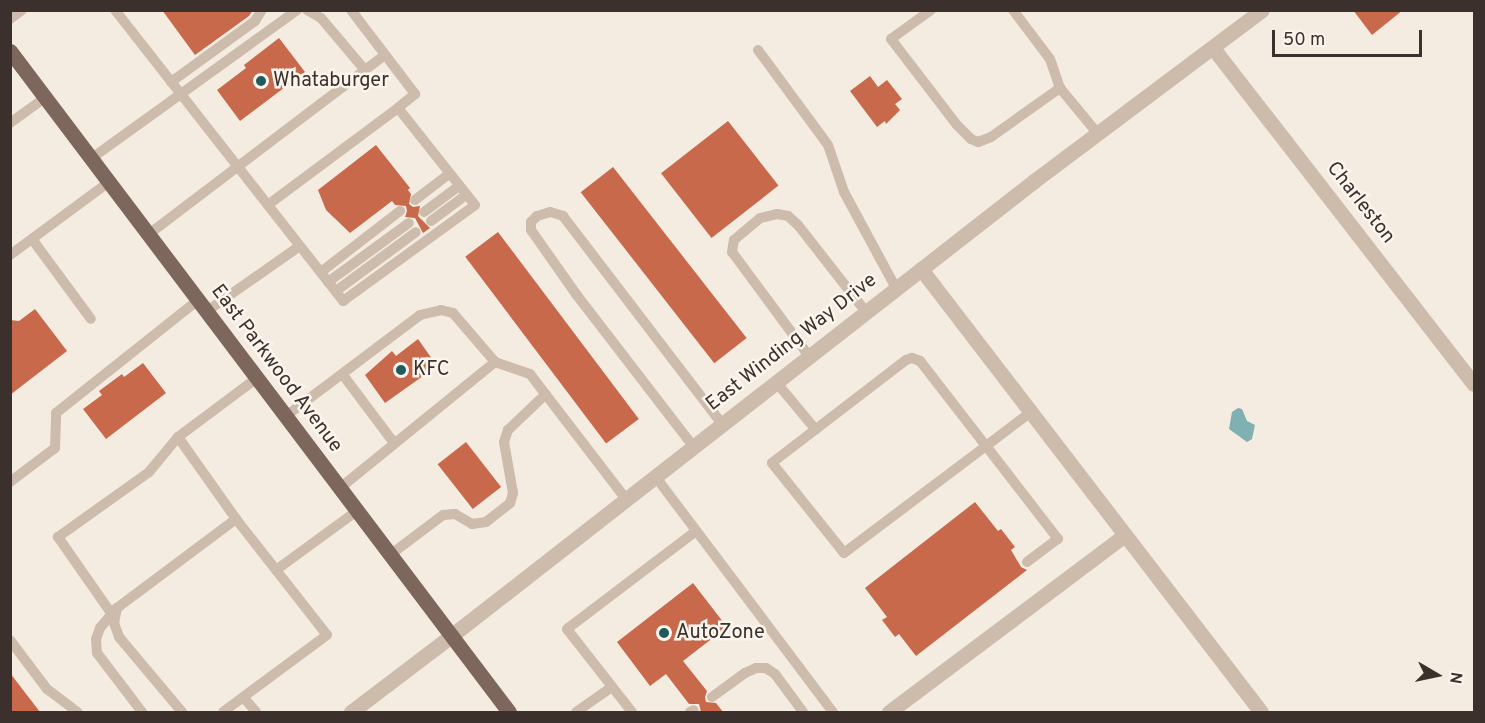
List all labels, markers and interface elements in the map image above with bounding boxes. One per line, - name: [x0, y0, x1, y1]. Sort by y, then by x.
- scale bar: [1275, 18, 1425, 56]
- text: 50 m: [1283, 29, 1325, 52]
- place label: Whataburger: [273, 69, 389, 93]
- marker: Whataburger: [254, 74, 268, 88]
- street label: Charleston: [1321, 157, 1399, 249]
- street label: East Winding Way Drive: [702, 269, 882, 417]
- street label: East Parkwood Avenue: [205, 280, 347, 458]
- place label: KFC: [413, 358, 450, 382]
- marker: KFC: [394, 363, 408, 377]
- place label: AutoZone: [676, 621, 765, 645]
- marker: AutoZone: [657, 626, 671, 640]
- north arrow: [1407, 645, 1467, 705]
- text: N: [1444, 671, 1466, 685]

